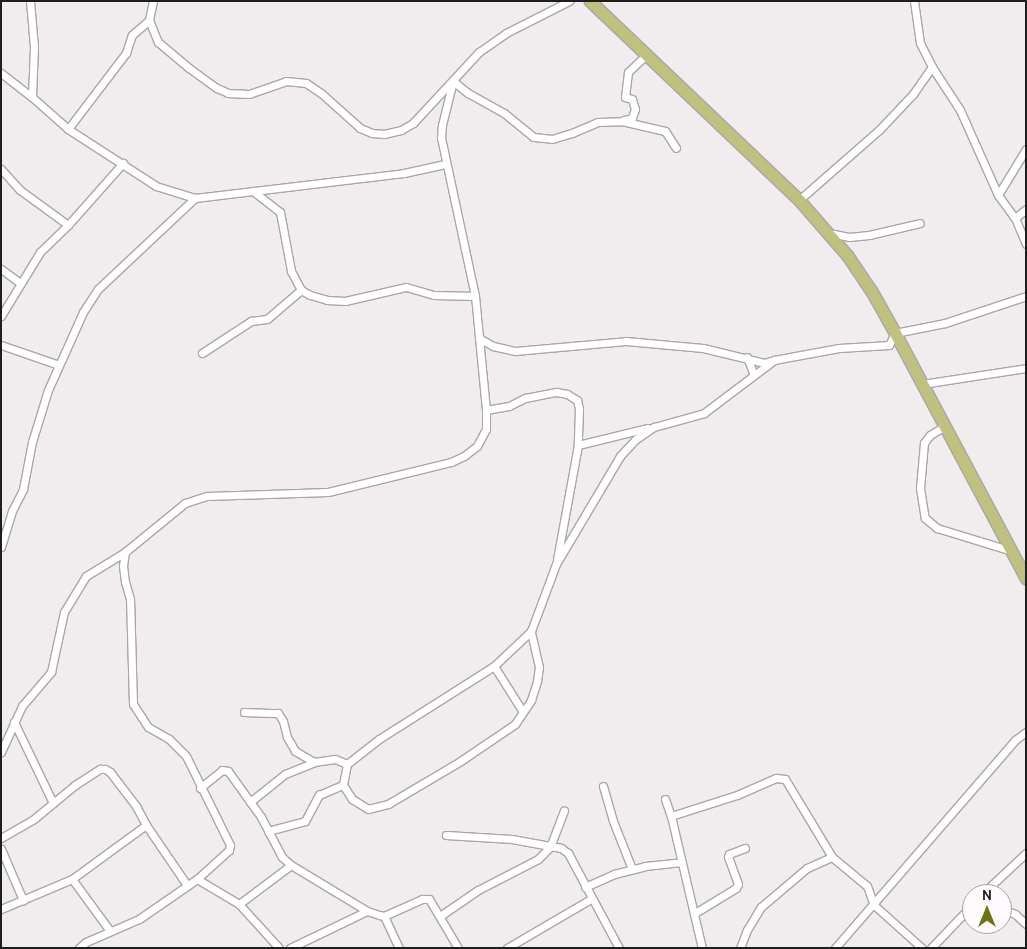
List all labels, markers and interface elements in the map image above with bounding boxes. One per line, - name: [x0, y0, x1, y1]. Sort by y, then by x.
- north arrow: [962, 884, 1012, 934]
- text: N: [982, 886, 992, 904]

